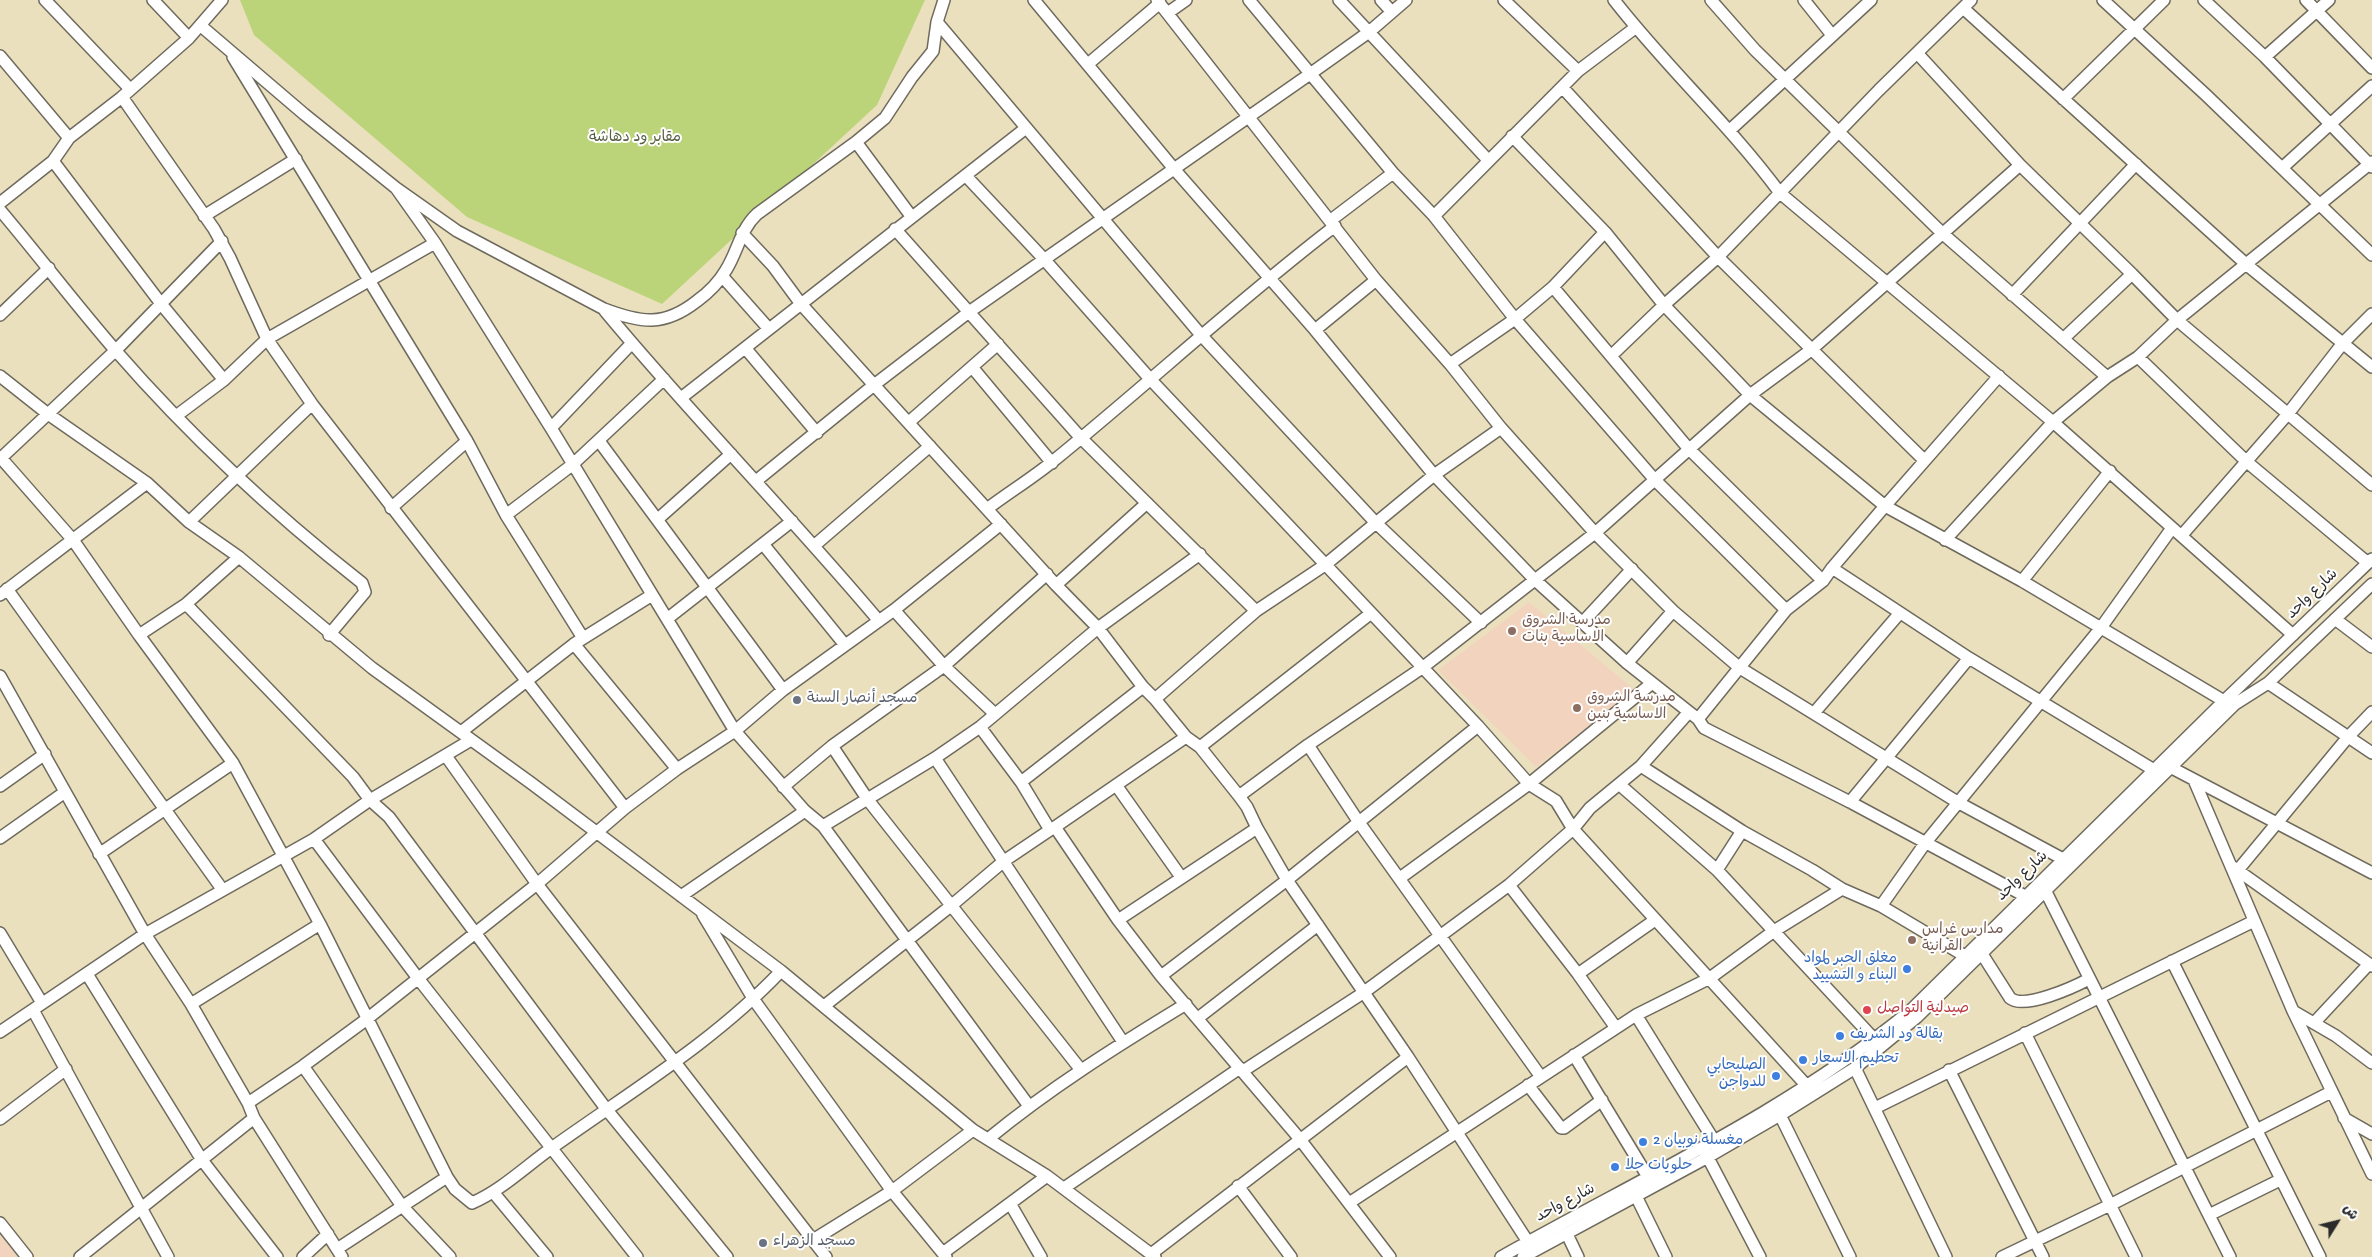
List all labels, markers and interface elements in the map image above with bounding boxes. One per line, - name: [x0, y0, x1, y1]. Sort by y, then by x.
- park label: مقابر ود دهاشة: [589, 130, 681, 148]
- street label: شارع واحد: [2284, 566, 2342, 624]
- place label: مدرسة الشروق الاساسية بنات: [1522, 613, 1611, 648]
- marker: مدرسة الشروق الاساسية بنات: [1506, 625, 1518, 637]
- place label: مدرسة الشروق الاساسية بنين: [1587, 690, 1676, 725]
- place label: مسجد أنصار السنة: [807, 691, 917, 709]
- marker: مسجد أنصار السنة: [791, 694, 803, 706]
- marker: مدرسة الشروق الاساسية بنين: [1571, 702, 1583, 714]
- street label: شارع واحد: [1994, 848, 2052, 906]
- place label: مدارس غراس القرانية: [1922, 922, 2003, 957]
- marker: مدارس غراس القرانية: [1906, 934, 1918, 946]
- place label: مغلق الحبر لمواد البناء و التشييد: [1804, 951, 1897, 986]
- marker: مغلق الحبر لمواد البناء و التشييد: [1901, 963, 1913, 975]
- place label: صيدلية التواصل: [1877, 1001, 1969, 1019]
- marker: صيدلية التواصل: [1861, 1004, 1873, 1016]
- place label: بقالة ود الشريف: [1850, 1027, 1943, 1045]
- marker: بقالة ود الشريف: [1834, 1030, 1846, 1042]
- place label: تحطيم الاسعار: [1813, 1051, 1899, 1069]
- marker: تحطيم الاسعار: [1797, 1054, 1809, 1066]
- place label: الصليحابي للدواجن: [1707, 1058, 1766, 1093]
- marker: الصليحابي للدواجن: [1770, 1070, 1782, 1082]
- place label: مغسلة نوبيان 2: [1653, 1133, 1743, 1151]
- marker: مغسلة نوبيان 2: [1637, 1136, 1649, 1148]
- place label: حلويات حلا: [1625, 1158, 1692, 1176]
- marker: حلويات حلا: [1609, 1161, 1621, 1173]
- street label: شارع واحد: [1533, 1181, 1599, 1227]
- north arrow: [2312, 1197, 2362, 1247]
- text: ش: [2338, 1202, 2361, 1224]
- place label: مسجد الزهراء: [773, 1234, 856, 1252]
- marker: مسجد الزهراء: [757, 1237, 769, 1249]

